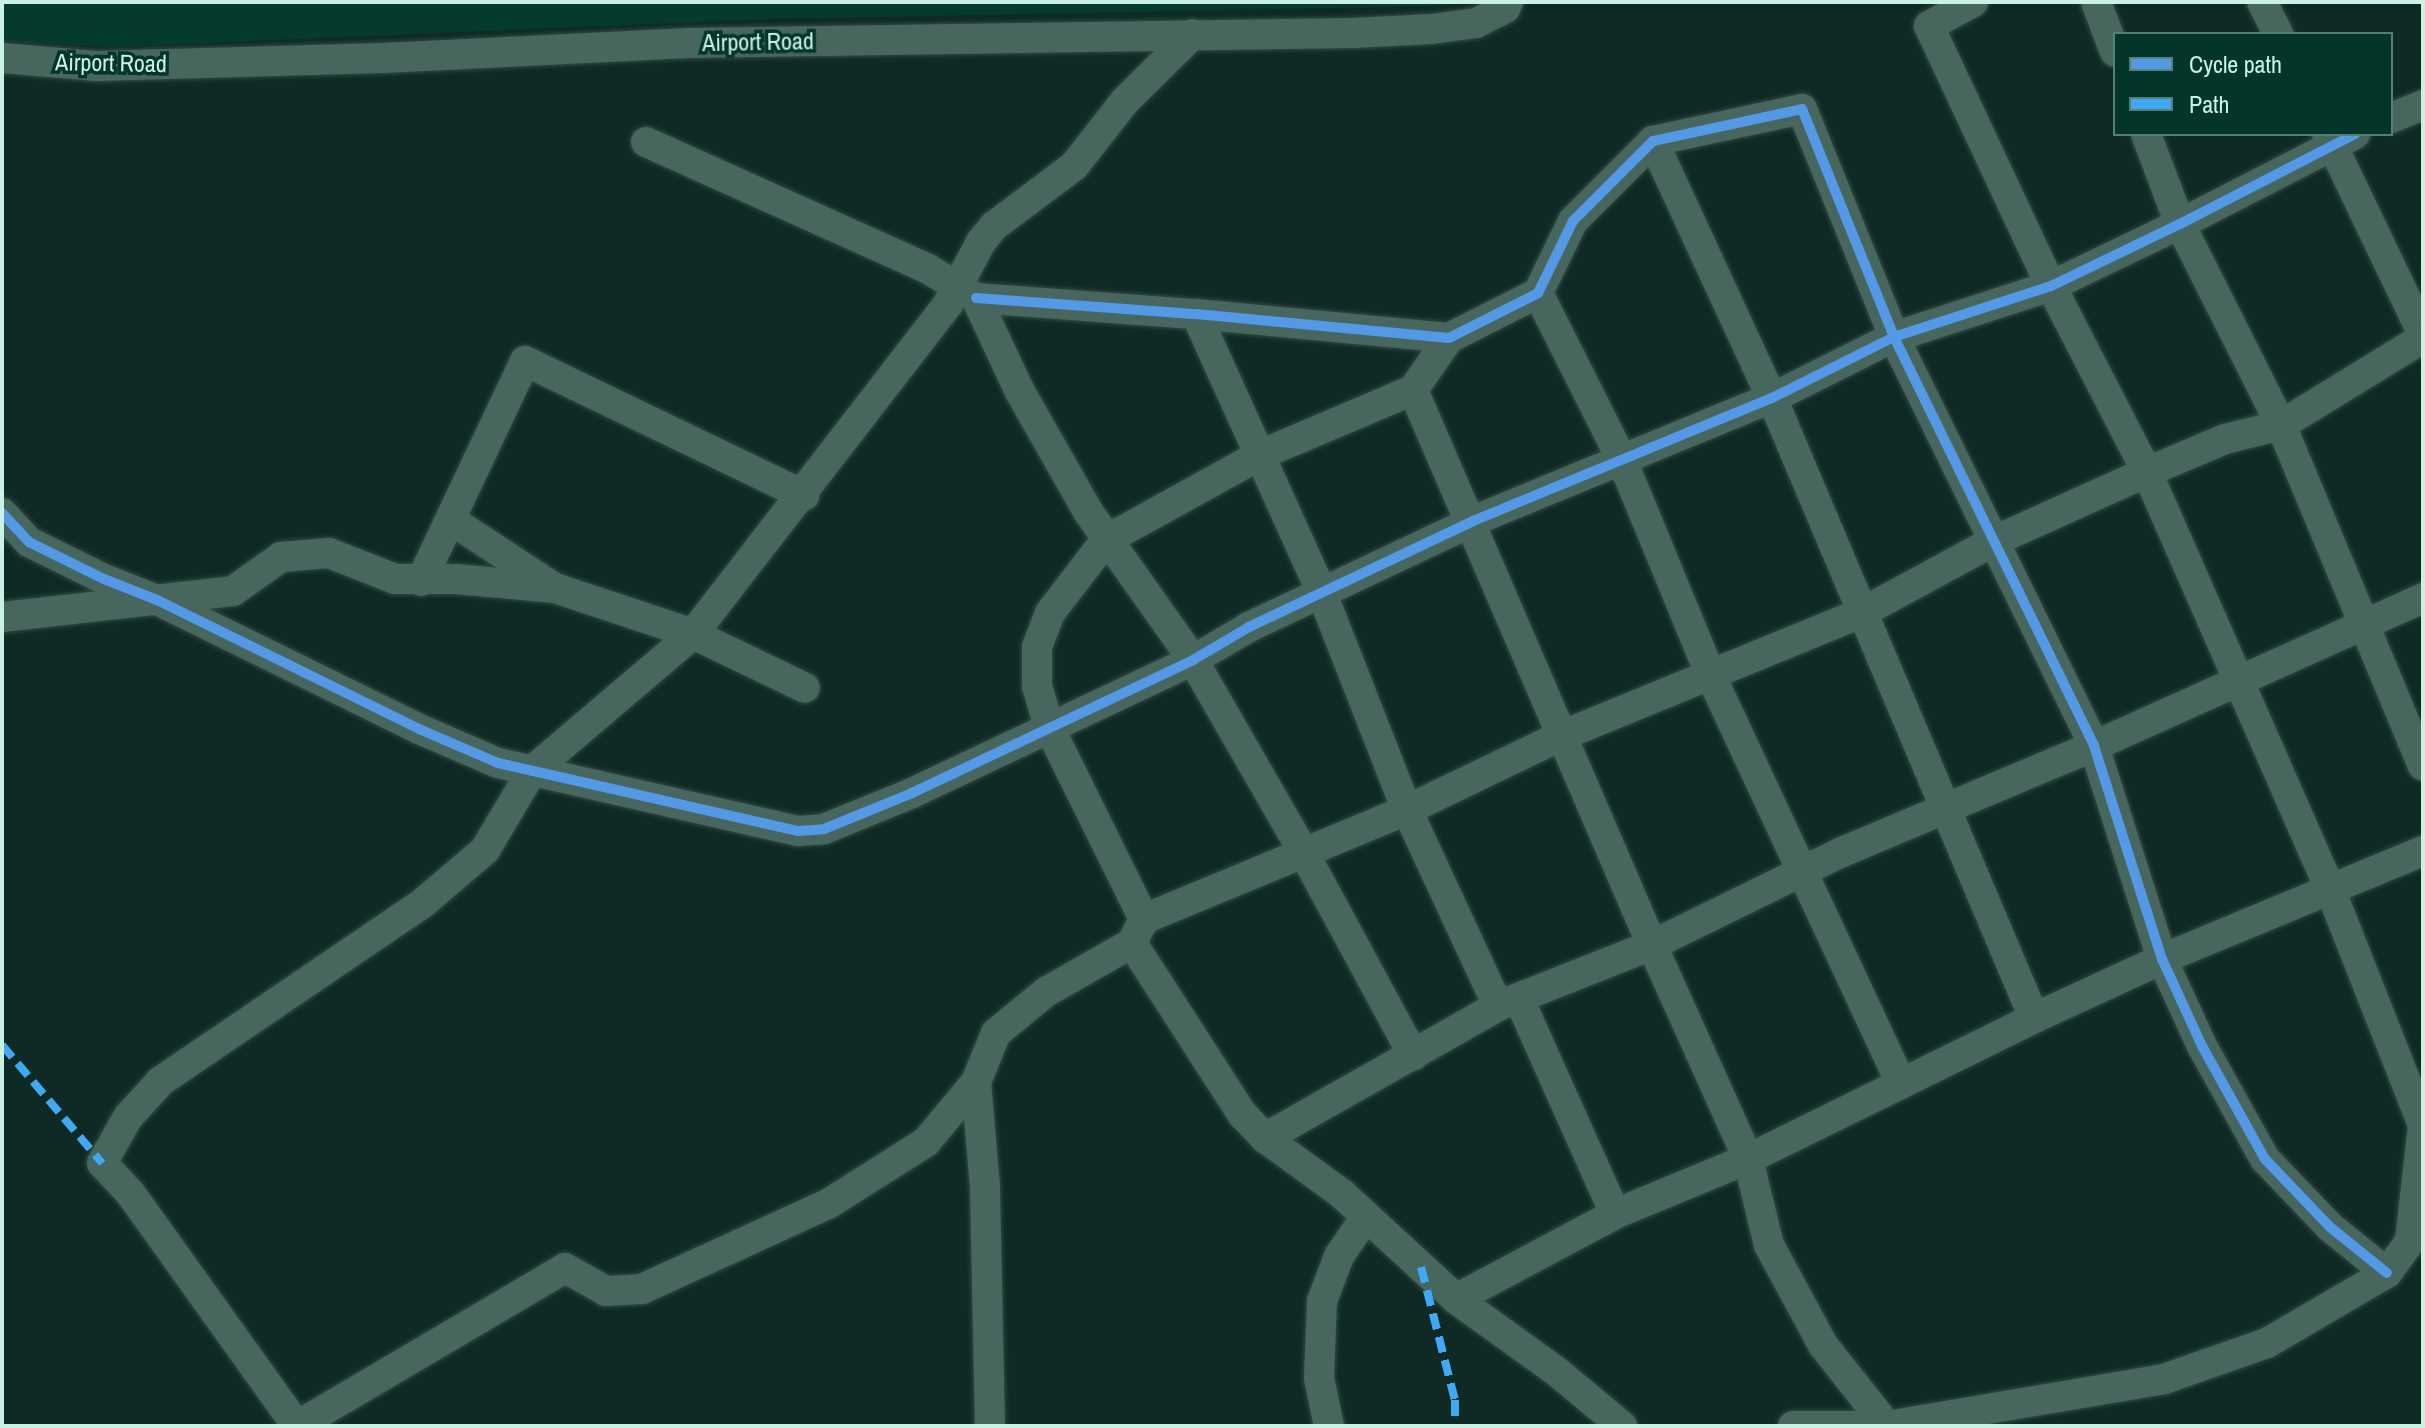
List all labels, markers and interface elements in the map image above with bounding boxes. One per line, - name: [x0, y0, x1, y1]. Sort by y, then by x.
- street label: Airport Road: [702, 27, 814, 57]
- legend: [2113, 32, 2393, 136]
- street label: Airport Road: [55, 48, 167, 78]
- text: Cycle path: [2189, 48, 2282, 80]
- text: Path: [2189, 88, 2230, 120]

